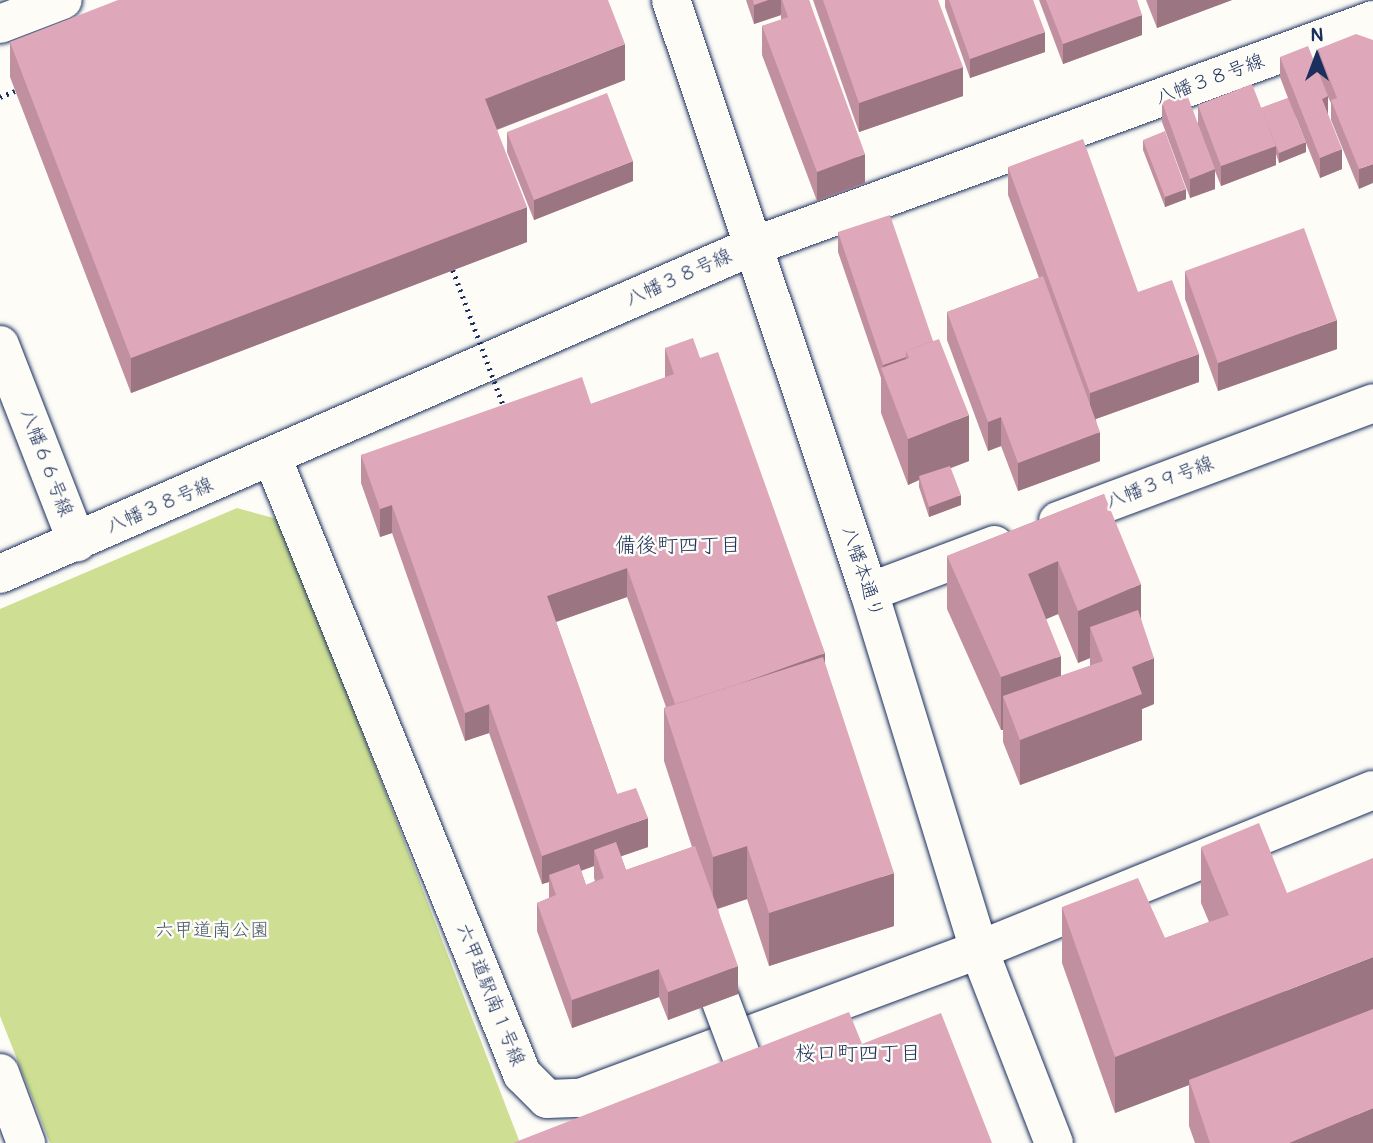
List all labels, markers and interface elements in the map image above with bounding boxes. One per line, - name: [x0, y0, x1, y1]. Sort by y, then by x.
- north arrow: [1282, 21, 1352, 91]
- text: N: [1311, 23, 1323, 47]
- street label: 八幡３８号線: [1153, 50, 1267, 110]
- street label: 八幡３８号線: [622, 244, 736, 312]
- street label: 八幡６６号線: [15, 406, 77, 520]
- street label: 八幡３９号線: [1103, 452, 1217, 514]
- street label: 八幡３８号線: [103, 473, 217, 539]
- street label: 八幡本通り: [836, 523, 888, 621]
- district label: 備後町四丁目: [615, 533, 741, 559]
- park label: 六甲道南公園: [155, 920, 269, 942]
- street label: 六甲道駅南１号線: [451, 920, 529, 1070]
- district label: 桜口町四丁目: [795, 1041, 921, 1067]

